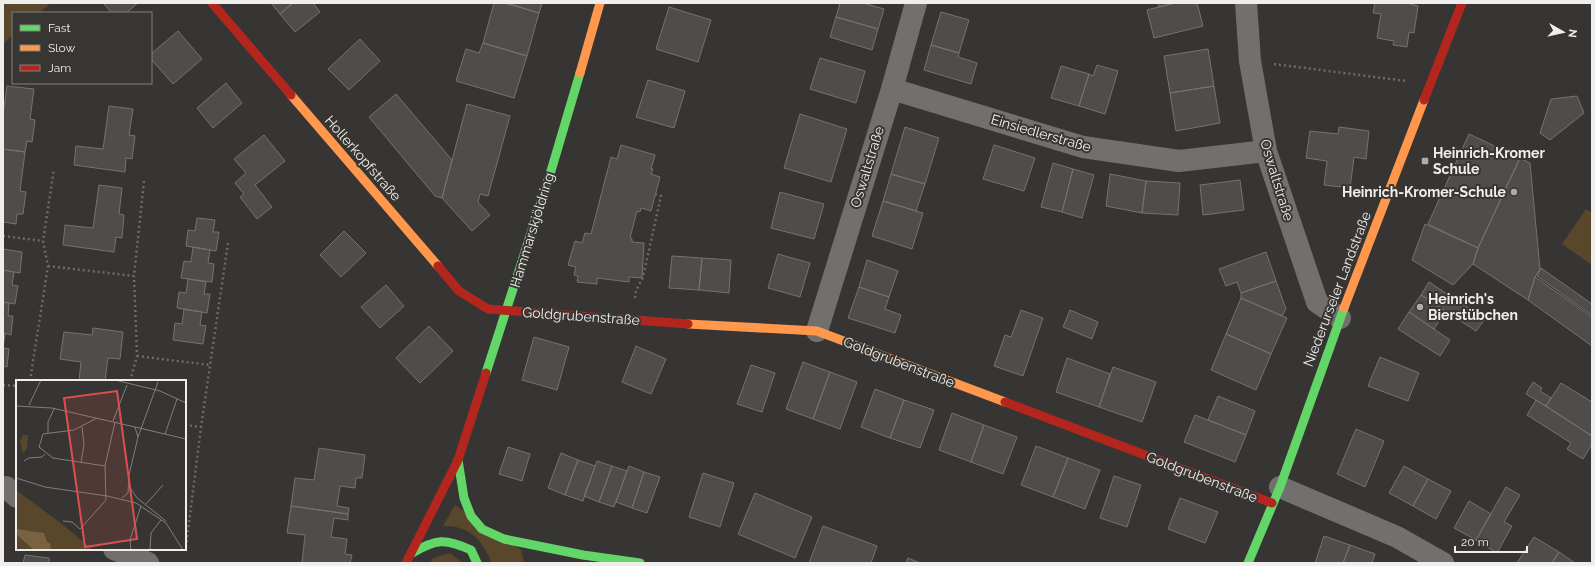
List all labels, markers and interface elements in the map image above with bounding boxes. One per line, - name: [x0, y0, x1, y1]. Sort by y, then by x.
- legend: [12, 12, 152, 84]
- north arrow: [1543, 12, 1583, 52]
- text: Fast: [48, 21, 71, 35]
- text: N: [1565, 28, 1579, 38]
- text: Slow: [48, 41, 75, 55]
- text: Jam: [48, 61, 71, 75]
- street label: Einsiedlerstraße: [989, 111, 1093, 155]
- street label: Hollerkopfstraße: [322, 112, 404, 204]
- street label: Oswaltstraße: [847, 124, 887, 210]
- street label: Oswaltstraße: [1257, 137, 1297, 223]
- place label: Heinrich-Kromer Schule: [1433, 145, 1546, 177]
- marker: Heinrich-Kromer Schule: [1420, 156, 1430, 166]
- street label: Hammarskjöldring: [507, 171, 557, 289]
- place label: Heinrich-Kromer-Schule: [1342, 184, 1507, 200]
- marker: Heinrich-Kromer-Schule: [1509, 187, 1519, 197]
- street label: Niederurseler Landstraße: [1300, 209, 1374, 369]
- place label: Heinrich's Bierstübchen: [1428, 291, 1518, 323]
- marker: Heinrich's Bierstübchen: [1415, 302, 1425, 312]
- street label: Goldgrubenstraße: [522, 304, 640, 328]
- street label: Goldgrubenstraße: [841, 333, 957, 391]
- inset map: [16, 380, 186, 550]
- street label: Goldgrubenstraße: [1144, 448, 1260, 506]
- scale bar: [1455, 528, 1527, 554]
- text: 20 m: [1461, 535, 1489, 549]

